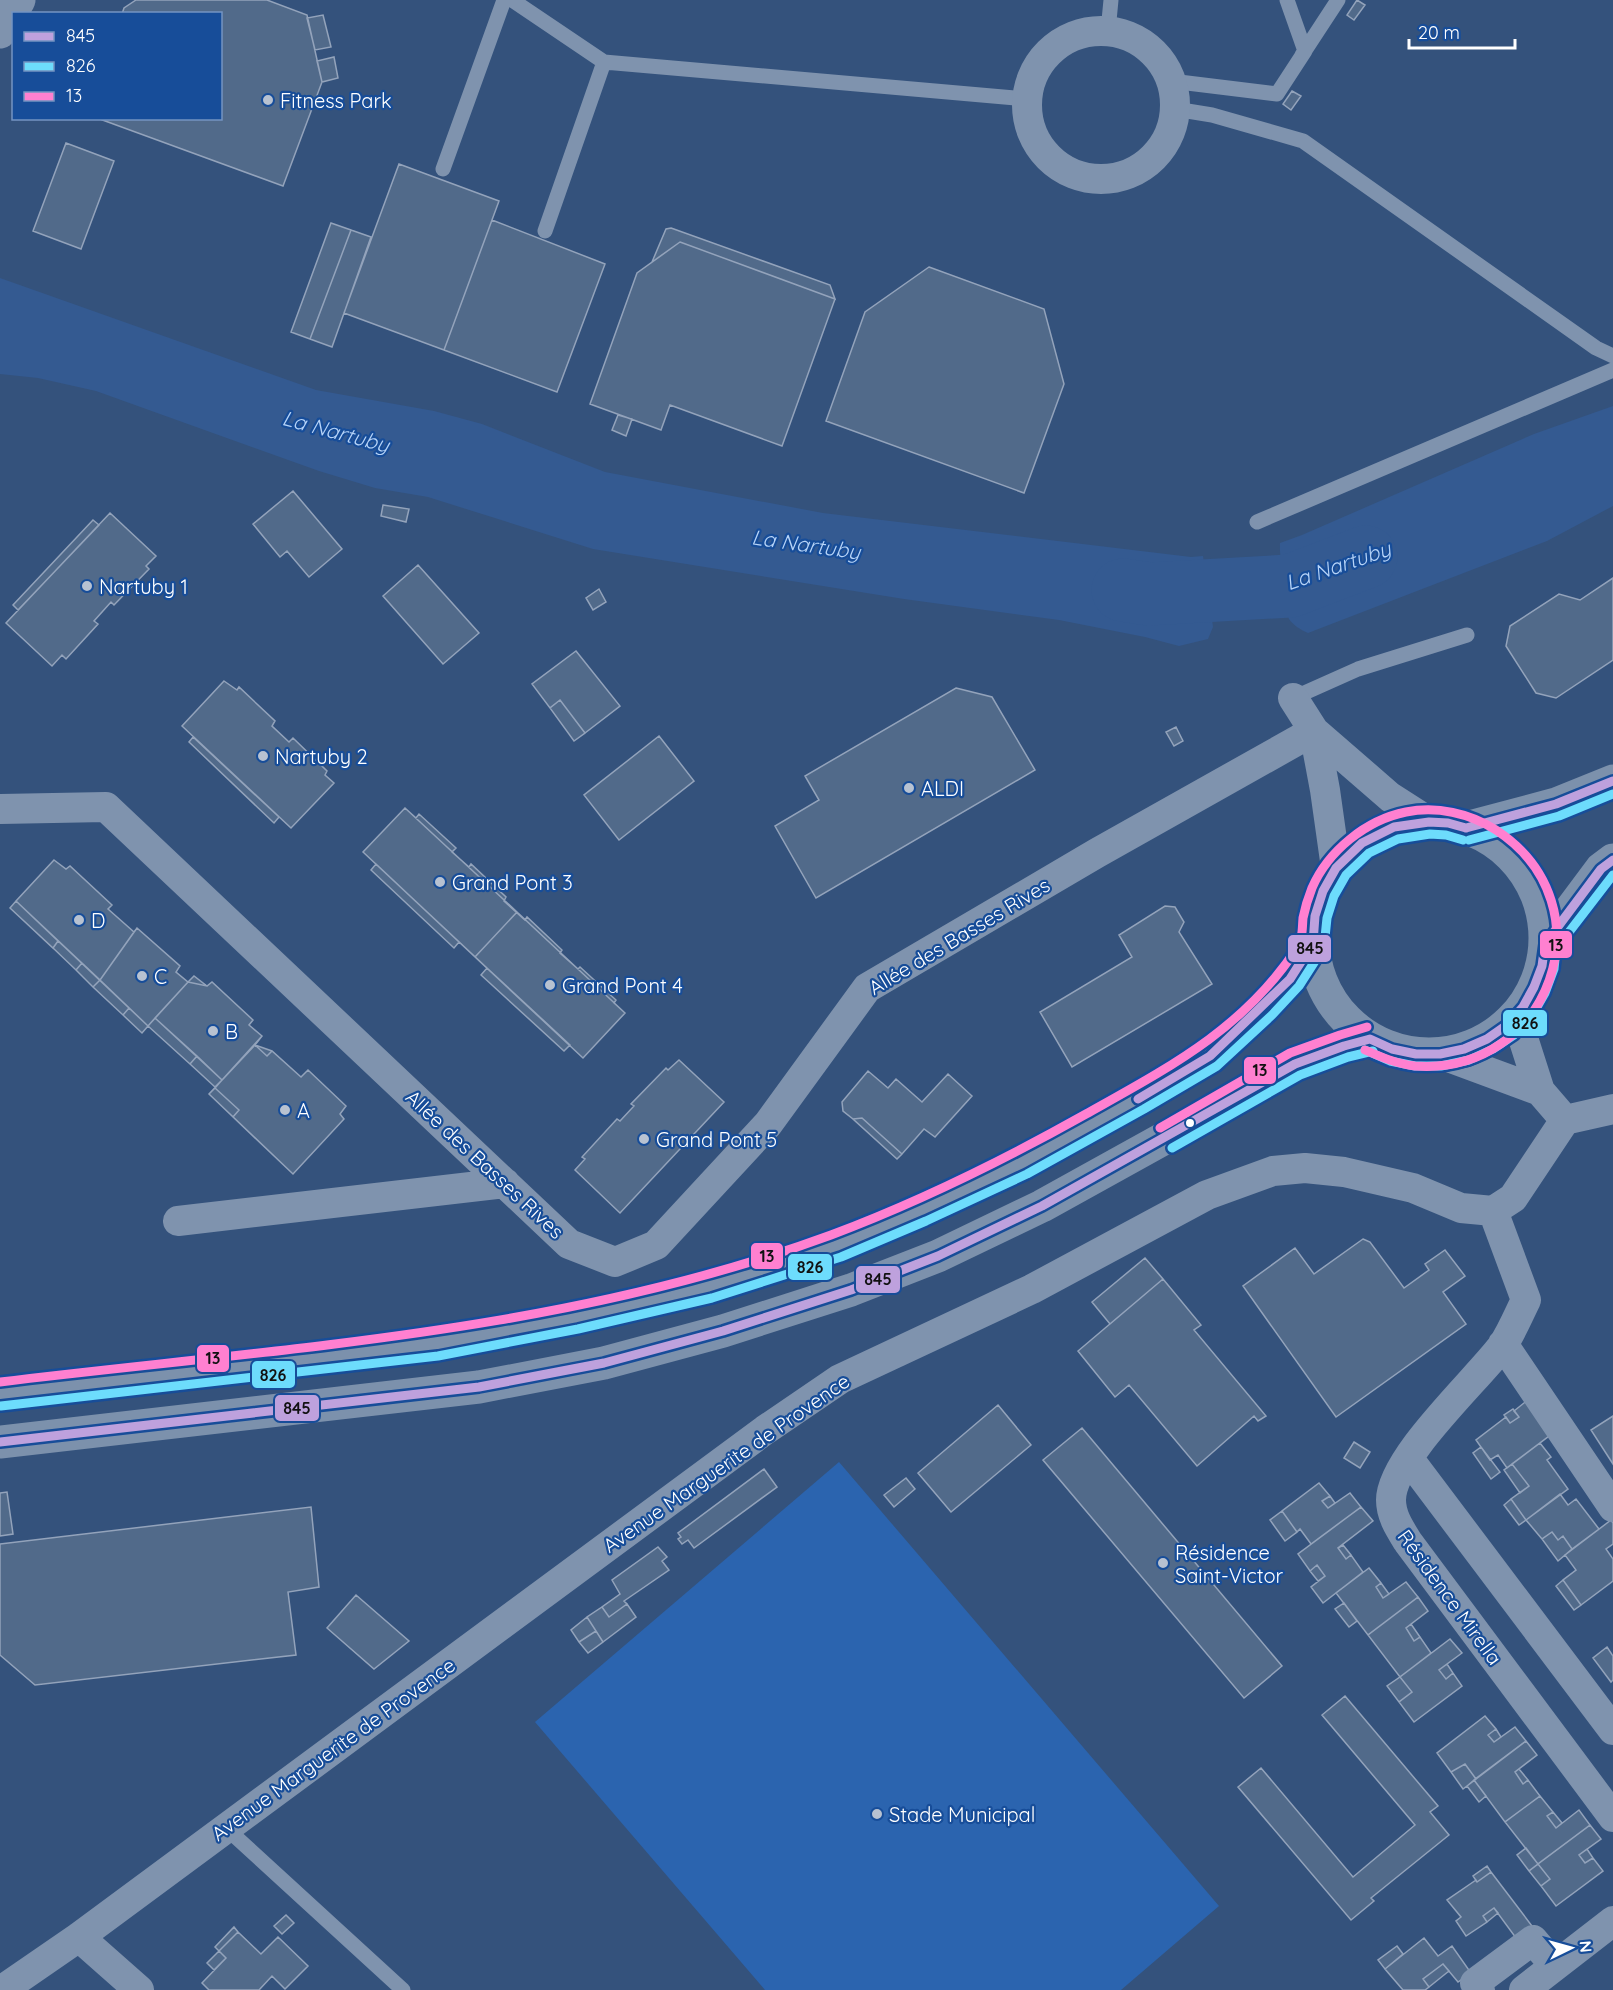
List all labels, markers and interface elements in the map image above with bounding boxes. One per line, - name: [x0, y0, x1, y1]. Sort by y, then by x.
- legend: [12, 12, 222, 120]
- scale bar: [1409, 12, 1516, 50]
- text: 20 m: [1418, 21, 1460, 44]
- text: 845: [66, 24, 95, 47]
- text: 826: [66, 54, 96, 77]
- text: 13: [66, 84, 82, 107]
- place label: Fitness Park: [280, 88, 392, 113]
- marker: Fitness Park: [261, 93, 275, 107]
- water label: La Nartuby: [280, 404, 393, 458]
- water label: La Nartuby: [750, 524, 863, 565]
- water label: La Nartuby: [1282, 535, 1395, 595]
- place label: Nartuby 1: [99, 574, 188, 599]
- marker: Nartuby 1: [80, 579, 94, 593]
- place label: Nartuby 2: [275, 744, 368, 769]
- marker: Nartuby 2: [256, 749, 270, 763]
- place label: ALDI: [921, 776, 964, 801]
- marker: ALDI: [902, 781, 916, 795]
- place label: Grand Pont 3: [452, 870, 573, 895]
- street label: Allée des Basses Rives: [864, 872, 1054, 1000]
- marker: Grand Pont 3: [433, 875, 447, 889]
- place label: D: [91, 908, 105, 933]
- marker: D: [72, 913, 86, 927]
- line badge: 13: [1539, 930, 1573, 959]
- line badge: 845: [1287, 934, 1332, 963]
- text: 13: [1549, 935, 1563, 955]
- text: 845: [1296, 938, 1324, 958]
- place label: C: [154, 964, 167, 989]
- marker: C: [135, 969, 149, 983]
- place label: Grand Pont 4: [562, 973, 683, 998]
- marker: Grand Pont 4: [543, 978, 557, 992]
- line badge: 826: [1502, 1009, 1548, 1037]
- text: 826: [1512, 1013, 1539, 1033]
- place label: B: [225, 1019, 238, 1044]
- marker: B: [206, 1024, 220, 1038]
- line badge: 13: [1243, 1056, 1277, 1085]
- text: 13: [1253, 1060, 1267, 1080]
- street label: Allée des Basses Rives: [401, 1084, 569, 1244]
- place label: A: [297, 1098, 310, 1123]
- marker: A: [278, 1103, 292, 1117]
- unlabelled marker: [1184, 1117, 1196, 1129]
- place label: Grand Pont 5: [656, 1127, 777, 1152]
- marker: Grand Pont 5: [637, 1132, 651, 1146]
- line badge: 13: [750, 1242, 784, 1270]
- text: 13: [760, 1246, 774, 1266]
- line badge: 826: [787, 1253, 833, 1281]
- text: 826: [797, 1257, 824, 1277]
- line badge: 845: [855, 1265, 901, 1294]
- text: 845: [864, 1269, 892, 1289]
- line badge: 13: [196, 1344, 230, 1373]
- text: 13: [206, 1348, 220, 1368]
- line badge: 826: [251, 1360, 296, 1389]
- text: 826: [260, 1365, 287, 1385]
- street label: Avenue Marguerite de Provence: [598, 1368, 854, 1558]
- line badge: 845: [274, 1394, 320, 1422]
- text: 845: [283, 1398, 311, 1418]
- street label: Résidence Mirella: [1393, 1525, 1507, 1669]
- place label: Résidence Saint-Victor: [1175, 1540, 1283, 1588]
- marker: Résidence Saint-Victor: [1156, 1556, 1170, 1570]
- street label: Avenue Marguerite de Provence: [206, 1652, 460, 1846]
- place label: Stade Municipal: [889, 1802, 1035, 1827]
- marker: Stade Municipal: [870, 1807, 884, 1821]
- north arrow: [1541, 1918, 1601, 1978]
- text: N: [1575, 1940, 1596, 1953]

